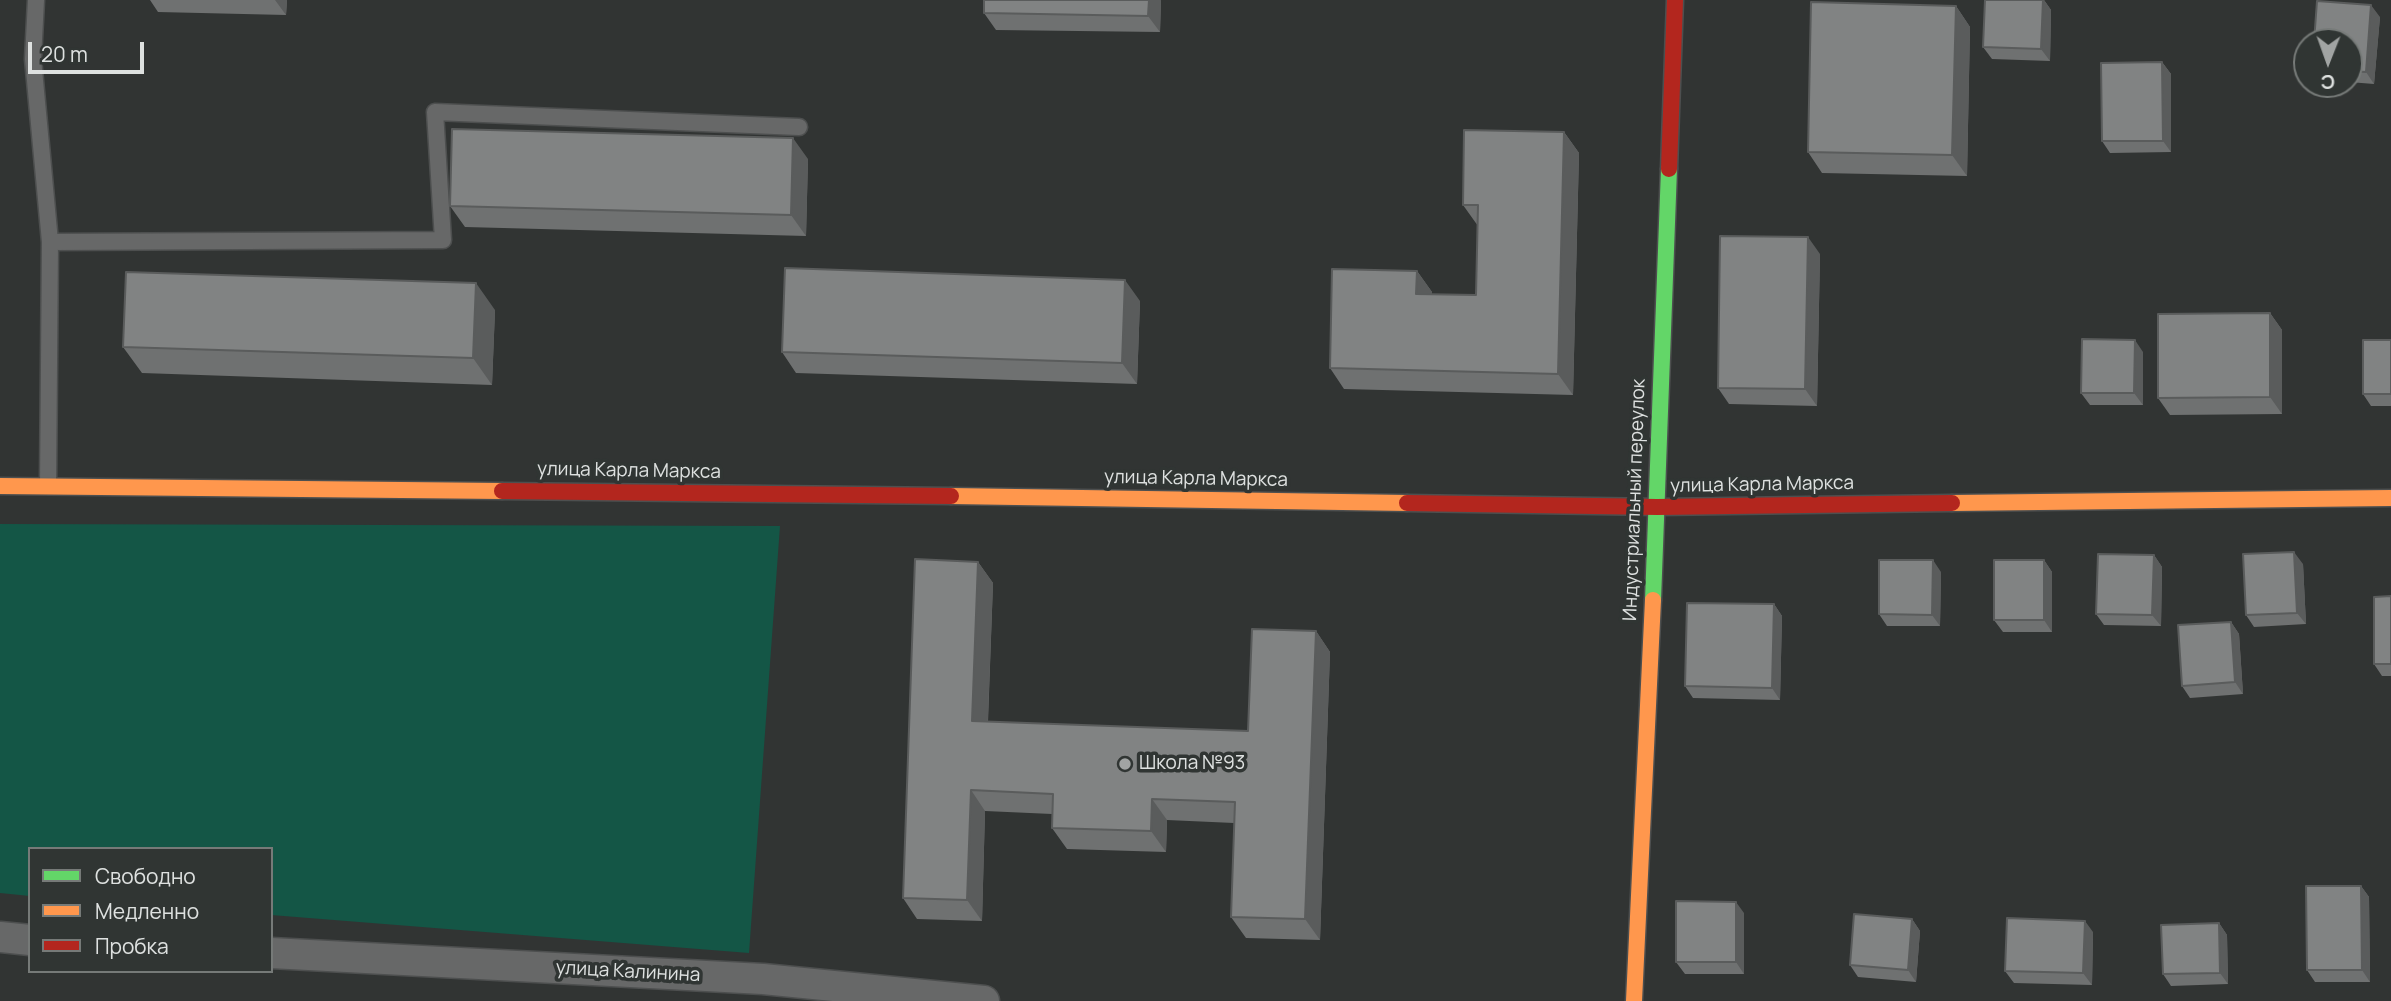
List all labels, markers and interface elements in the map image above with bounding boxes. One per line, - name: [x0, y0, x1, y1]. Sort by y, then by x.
- scale bar: [32, 28, 147, 72]
- north arrow: [2293, 28, 2363, 98]
- text: 20 m: [41, 40, 88, 68]
- text: С: [2320, 69, 2335, 95]
- street label: Индустриальный переулок: [1619, 378, 1651, 622]
- street label: улица Карла Маркса: [537, 458, 721, 484]
- street label: улица Карла Маркса: [1104, 466, 1288, 492]
- street label: улица Карла Маркса: [1670, 472, 1854, 498]
- place label: Школа №93: [1139, 753, 1245, 775]
- marker: Школа №93: [1117, 756, 1133, 772]
- legend: [28, 847, 273, 973]
- text: Свободно: [95, 862, 196, 890]
- text: Медленно: [95, 897, 199, 925]
- text: Пробка: [95, 932, 169, 960]
- street label: улица Калинина: [555, 957, 701, 987]

